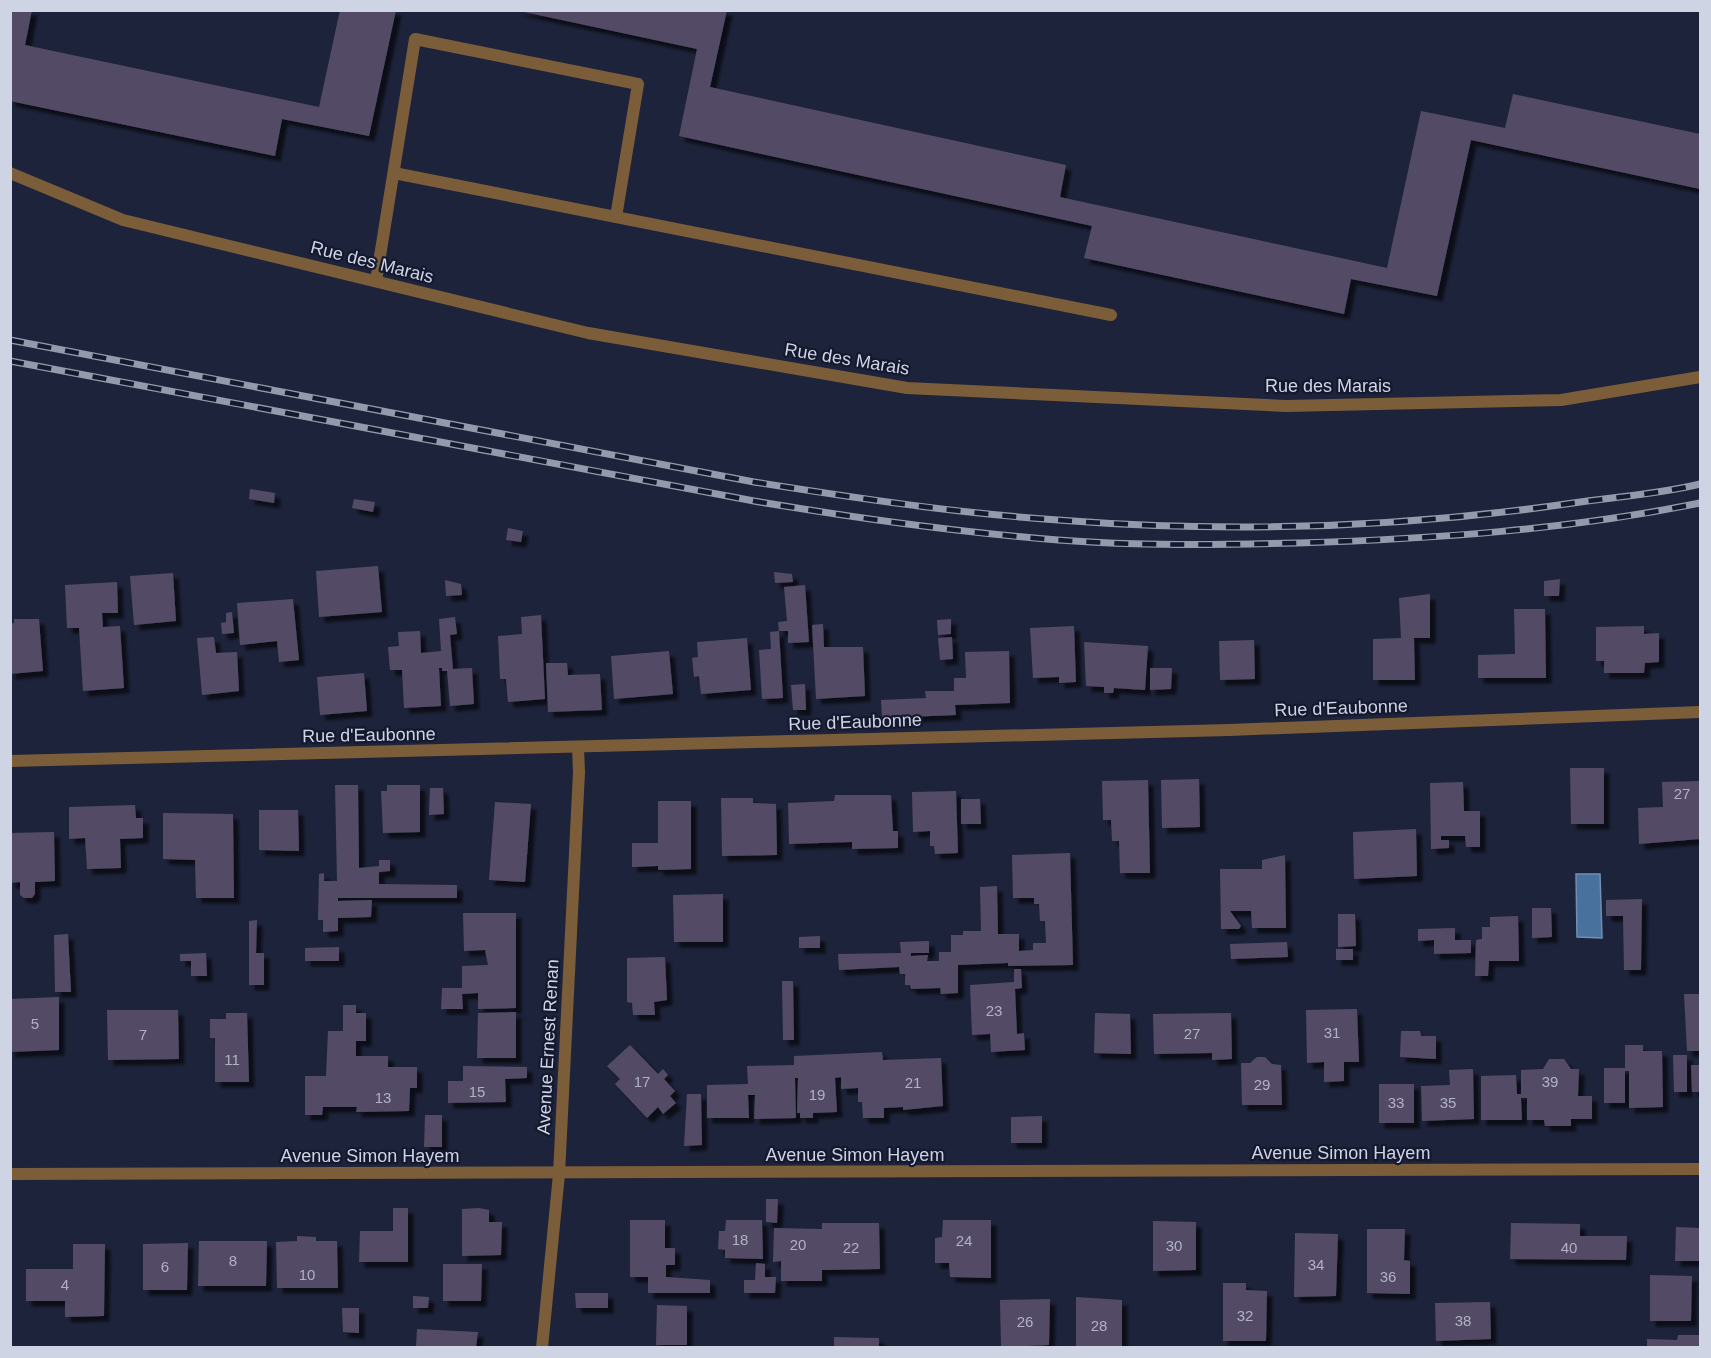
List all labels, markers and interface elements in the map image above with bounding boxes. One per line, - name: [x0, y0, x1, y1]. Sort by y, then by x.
- street label: Rue des Marais: [308, 237, 436, 287]
- street label: Rue des Marais: [783, 339, 911, 379]
- street label: Rue des Marais: [1265, 376, 1391, 396]
- street label: Rue d'Eaubonne: [1274, 696, 1408, 720]
- street label: Rue d'Eaubonne: [788, 710, 922, 734]
- street label: Rue d'Eaubonne: [302, 724, 436, 746]
- house number: 27: [1674, 785, 1690, 802]
- street label: Avenue Ernest Renan: [533, 959, 563, 1135]
- house number: 23: [986, 1002, 1002, 1019]
- house number: 5: [31, 1015, 39, 1032]
- house number: 31: [1324, 1024, 1340, 1041]
- house number: 27: [1184, 1025, 1200, 1042]
- house number: 7: [139, 1026, 147, 1043]
- house number: 11: [224, 1051, 240, 1068]
- house number: 17: [634, 1073, 650, 1090]
- house number: 39: [1542, 1073, 1558, 1090]
- house number: 21: [905, 1074, 921, 1091]
- house number: 29: [1254, 1076, 1270, 1093]
- house number: 15: [469, 1083, 485, 1100]
- house number: 19: [809, 1086, 825, 1103]
- house number: 13: [375, 1089, 391, 1106]
- house number: 33: [1388, 1094, 1404, 1111]
- house number: 35: [1440, 1094, 1456, 1111]
- street label: Avenue Simon Hayem: [1252, 1143, 1430, 1163]
- street label: Avenue Simon Hayem: [766, 1145, 944, 1165]
- street label: Avenue Simon Hayem: [281, 1146, 459, 1166]
- house number: 18: [732, 1231, 748, 1248]
- house number: 24: [956, 1232, 972, 1249]
- house number: 20: [790, 1236, 806, 1253]
- house number: 30: [1166, 1237, 1182, 1254]
- house number: 22: [843, 1239, 859, 1256]
- house number: 40: [1561, 1239, 1577, 1256]
- house number: 8: [229, 1252, 237, 1269]
- house number: 34: [1308, 1256, 1324, 1273]
- house number: 6: [161, 1258, 169, 1275]
- house number: 10: [299, 1266, 315, 1283]
- house number: 36: [1380, 1268, 1396, 1285]
- house number: 4: [61, 1276, 69, 1293]
- house number: 32: [1237, 1307, 1253, 1324]
- house number: 38: [1455, 1312, 1471, 1329]
- house number: 26: [1017, 1313, 1033, 1330]
- house number: 28: [1091, 1317, 1107, 1334]

